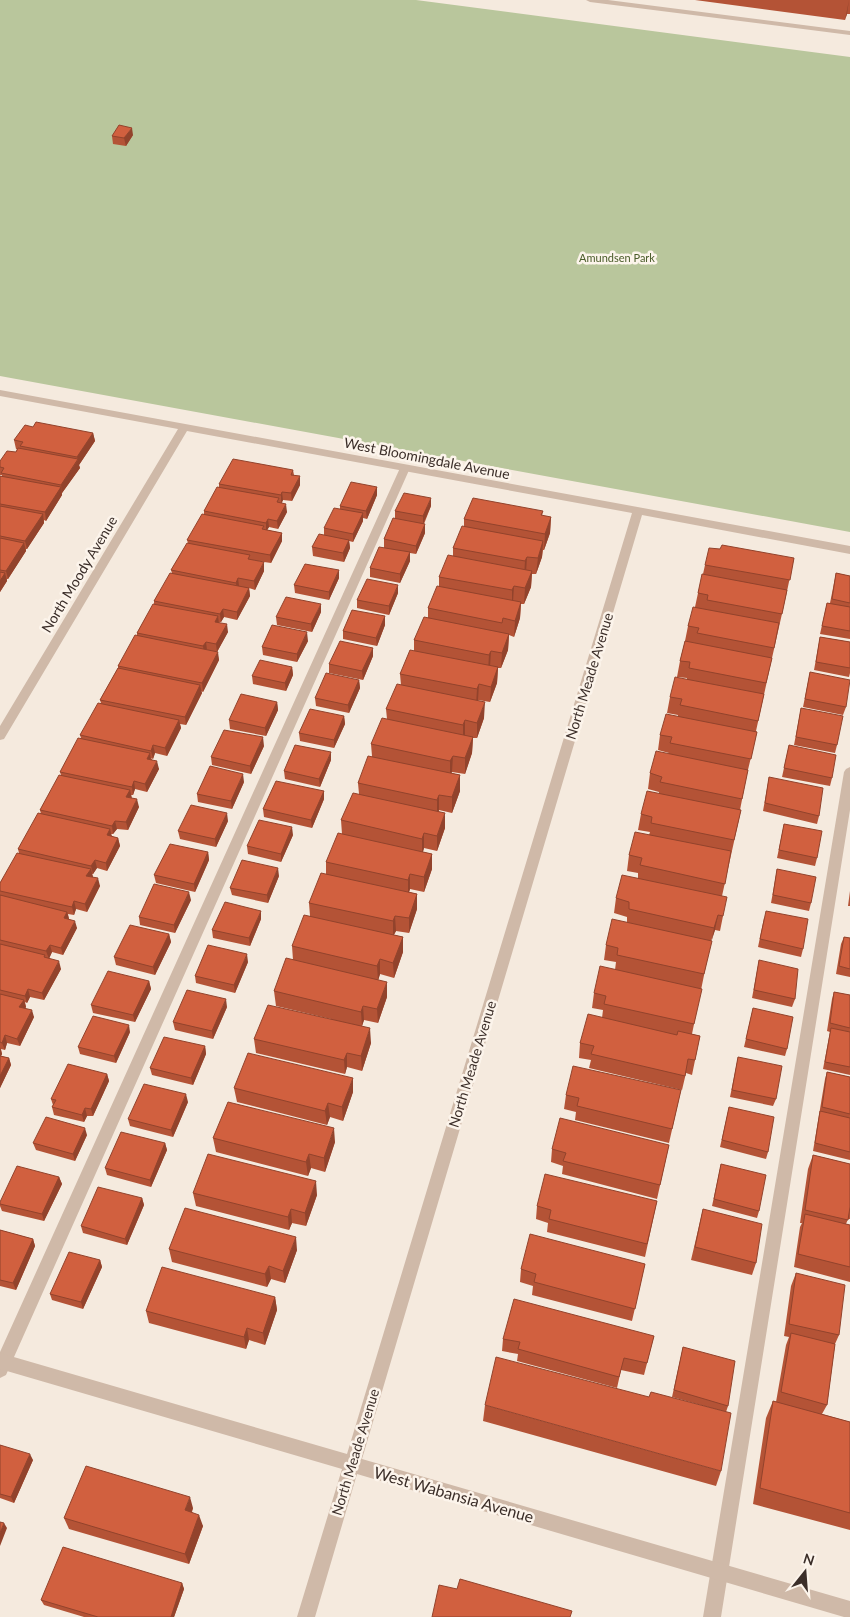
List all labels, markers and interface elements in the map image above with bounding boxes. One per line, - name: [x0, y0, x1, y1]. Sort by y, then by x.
- park label: Amundsen Park: [579, 251, 655, 264]
- street label: West Bloomingdale Avenue: [343, 434, 511, 482]
- street label: North Moody Avenue: [38, 513, 120, 635]
- street label: North Meade Avenue: [562, 611, 616, 741]
- street label: North Meade Avenue: [445, 999, 499, 1129]
- street label: North Meade Avenue: [328, 1387, 382, 1517]
- street label: West Wabansia Avenue: [372, 1462, 536, 1526]
- north arrow: [780, 1547, 830, 1597]
- text: N: [801, 1549, 817, 1569]

